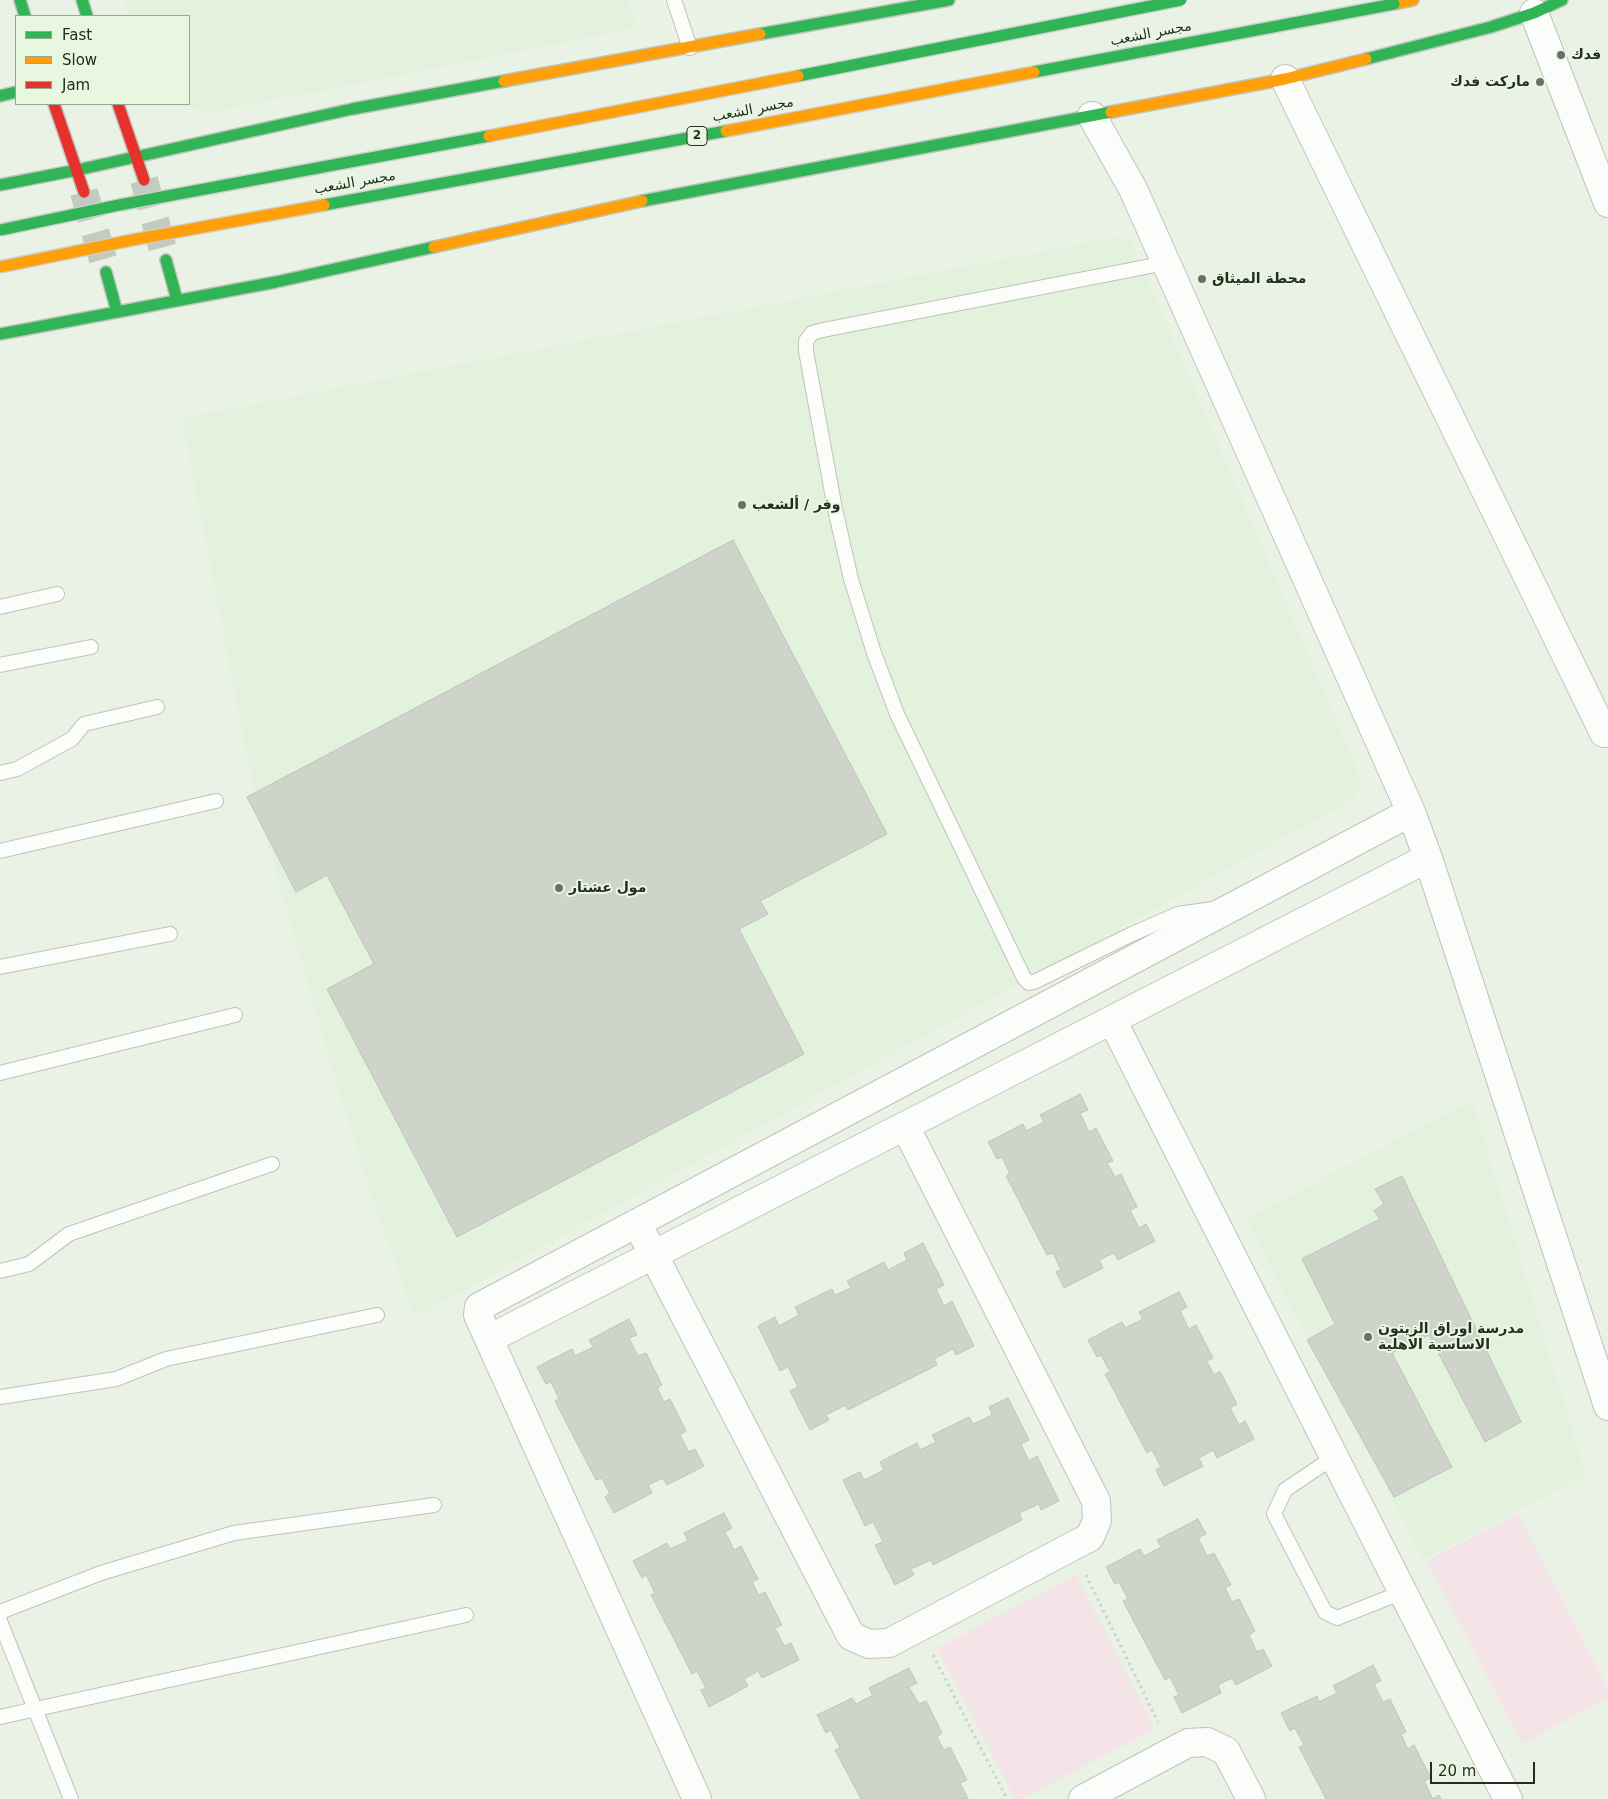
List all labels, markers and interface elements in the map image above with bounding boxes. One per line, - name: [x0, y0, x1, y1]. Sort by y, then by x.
- legend: [15, 15, 190, 105]
- street label: مجسر الشعب: [1109, 18, 1193, 50]
- text: Fast: [62, 26, 92, 44]
- place label: فدك: [1571, 47, 1601, 63]
- marker: فدك: [1555, 49, 1567, 61]
- text: Slow: [62, 51, 97, 69]
- place label: ماركت فدك: [1450, 74, 1530, 90]
- text: Jam: [62, 76, 90, 94]
- marker: ماركت فدك: [1534, 76, 1546, 88]
- street label: مجسر الشعب: [711, 94, 795, 126]
- road number: 2: [687, 126, 707, 146]
- street label: مجسر الشعب: [313, 168, 397, 198]
- place label: محطة الميثاق: [1212, 271, 1306, 287]
- marker: محطة الميثاق: [1196, 273, 1208, 285]
- place label: وفر / ألشعب: [752, 497, 840, 513]
- marker: وفر / ألشعب: [736, 499, 748, 511]
- place label: مول عشتار: [569, 880, 646, 896]
- marker: مول عشتار: [553, 882, 565, 894]
- place label: مدرسة اوراق الزيتون الاساسية الاهلية: [1378, 1321, 1524, 1354]
- marker: مدرسة اوراق الزيتون الاساسية الاهلية: [1362, 1331, 1374, 1343]
- scale bar: [1433, 1752, 1538, 1784]
- text: 20 m: [1438, 1762, 1476, 1780]

